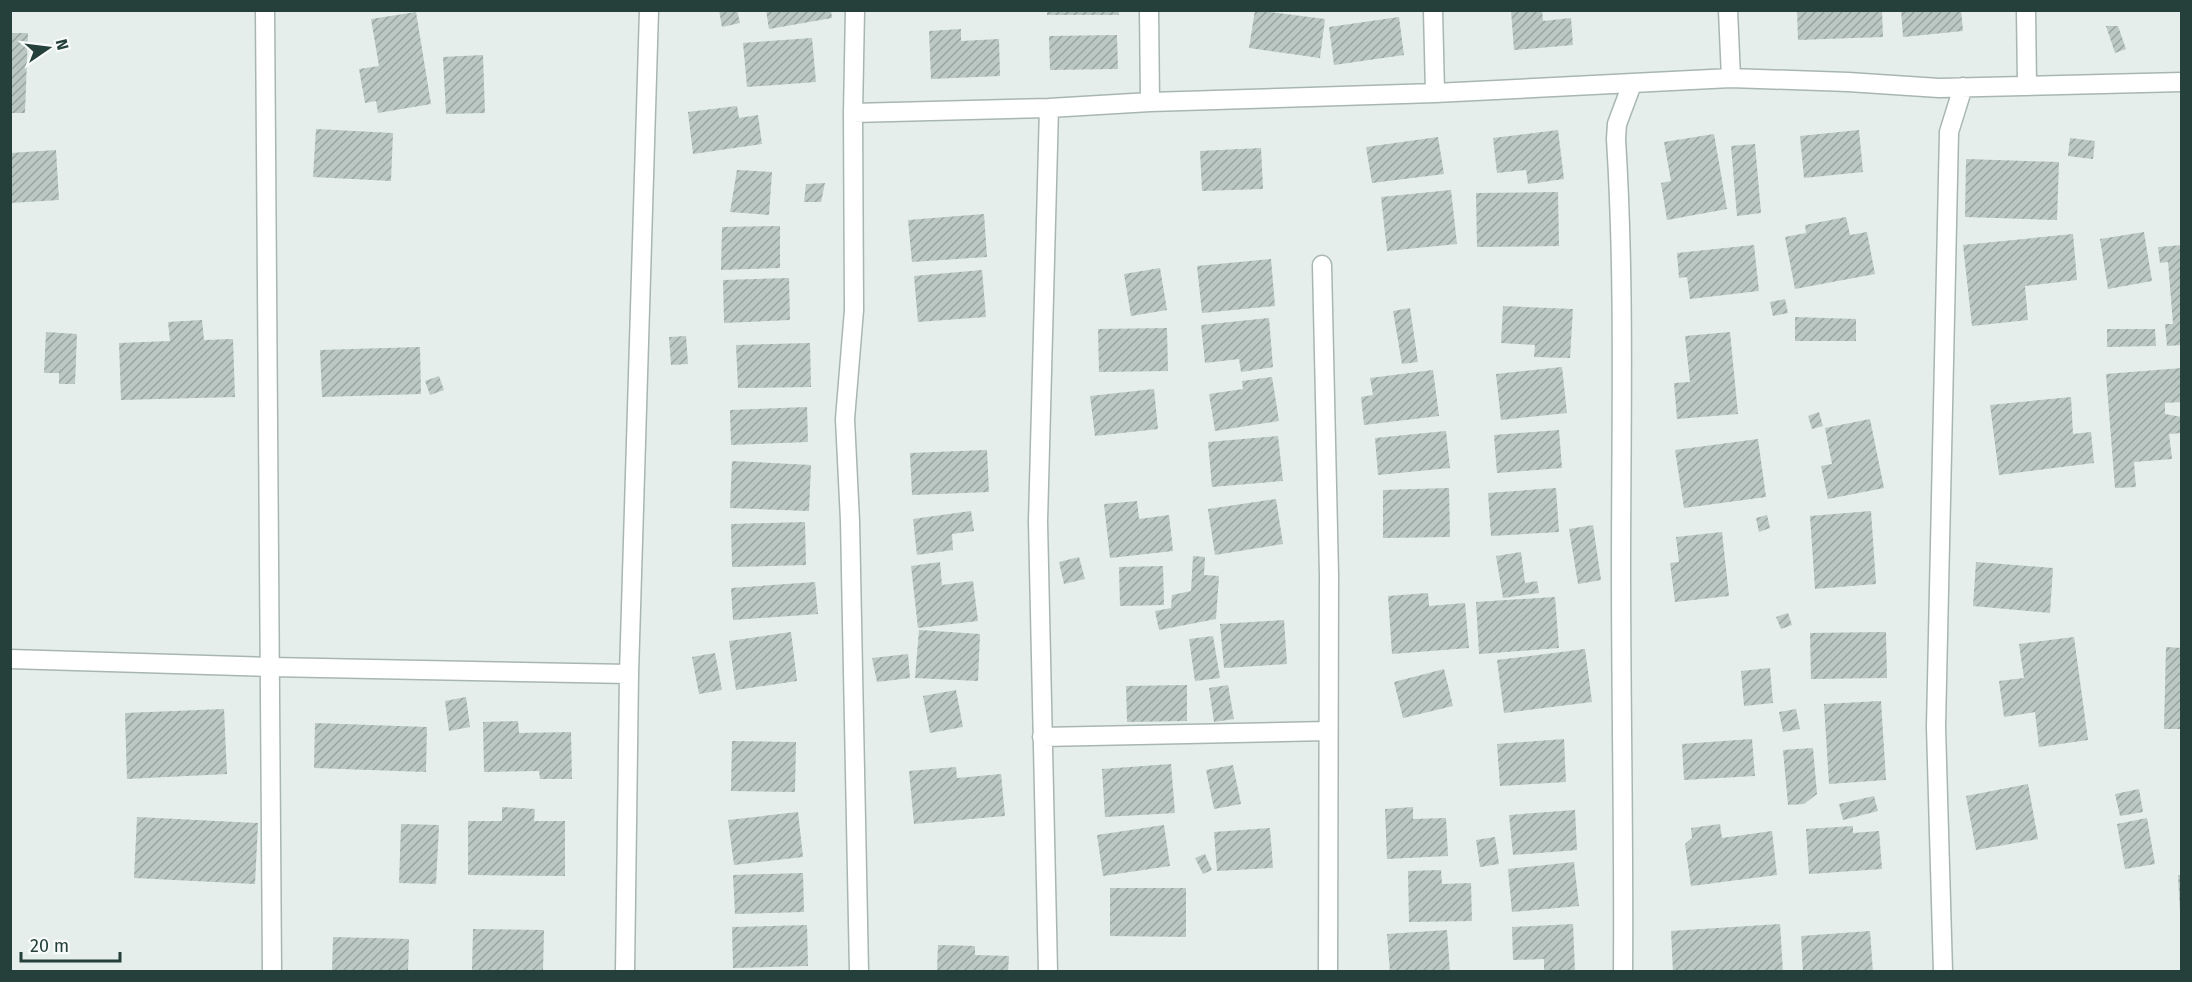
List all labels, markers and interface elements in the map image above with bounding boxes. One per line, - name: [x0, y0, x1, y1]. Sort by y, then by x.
- north arrow: [18, 18, 78, 78]
- text: N: [52, 37, 73, 52]
- scale bar: [21, 925, 120, 963]
- text: 20 m: [30, 935, 69, 957]

